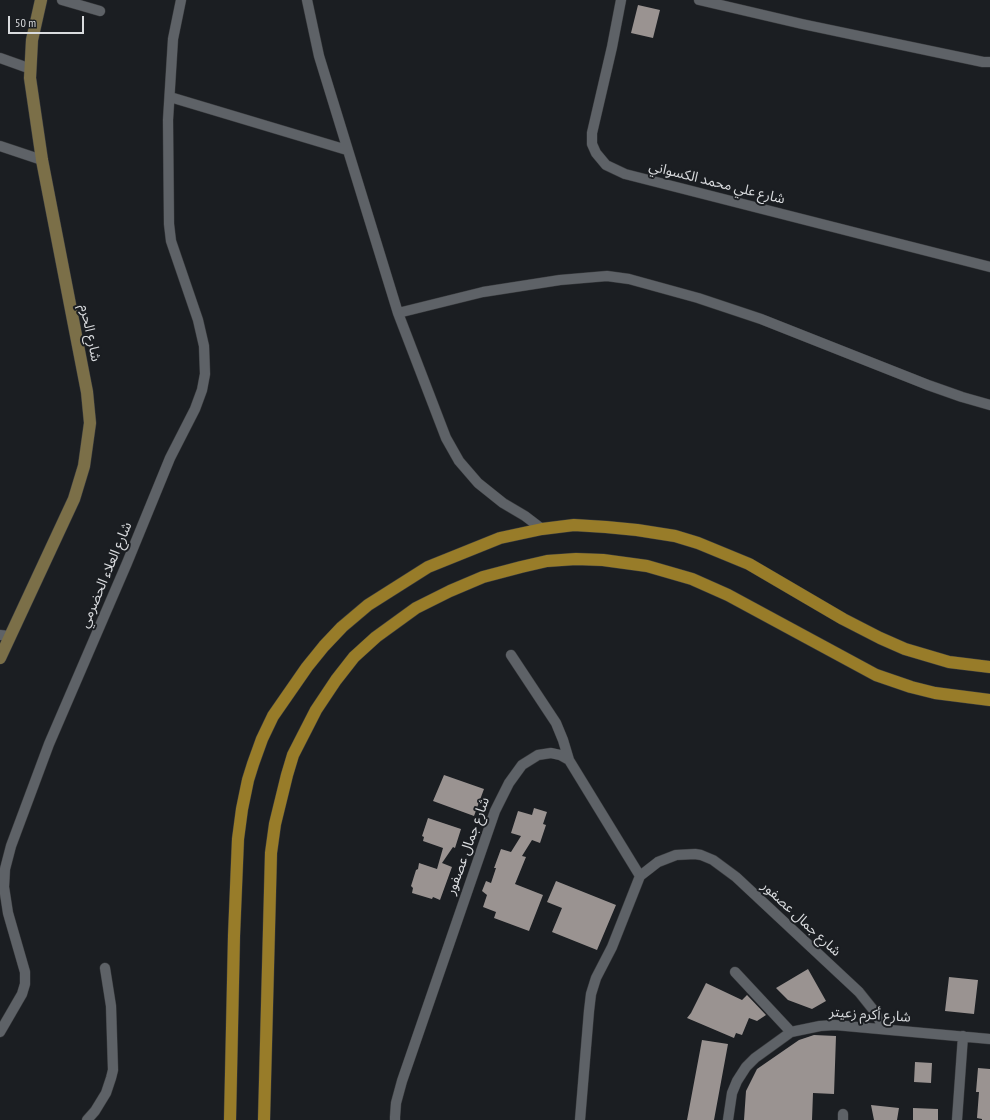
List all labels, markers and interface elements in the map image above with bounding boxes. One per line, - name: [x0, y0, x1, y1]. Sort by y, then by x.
- scale bar: [10, 8, 86, 34]
- text: 50 m: [15, 15, 36, 30]
- street label: شارع علي محمد الكسواني: [647, 158, 787, 208]
- street label: شارع الحرم: [76, 303, 104, 363]
- street label: شارع العلاء الحضرمي: [76, 520, 136, 630]
- street label: شارع جمال عصفور: [443, 795, 493, 897]
- street label: شارع جمال عصفور: [758, 878, 844, 960]
- street label: شارع أكرم زعيتر: [829, 1004, 911, 1026]

